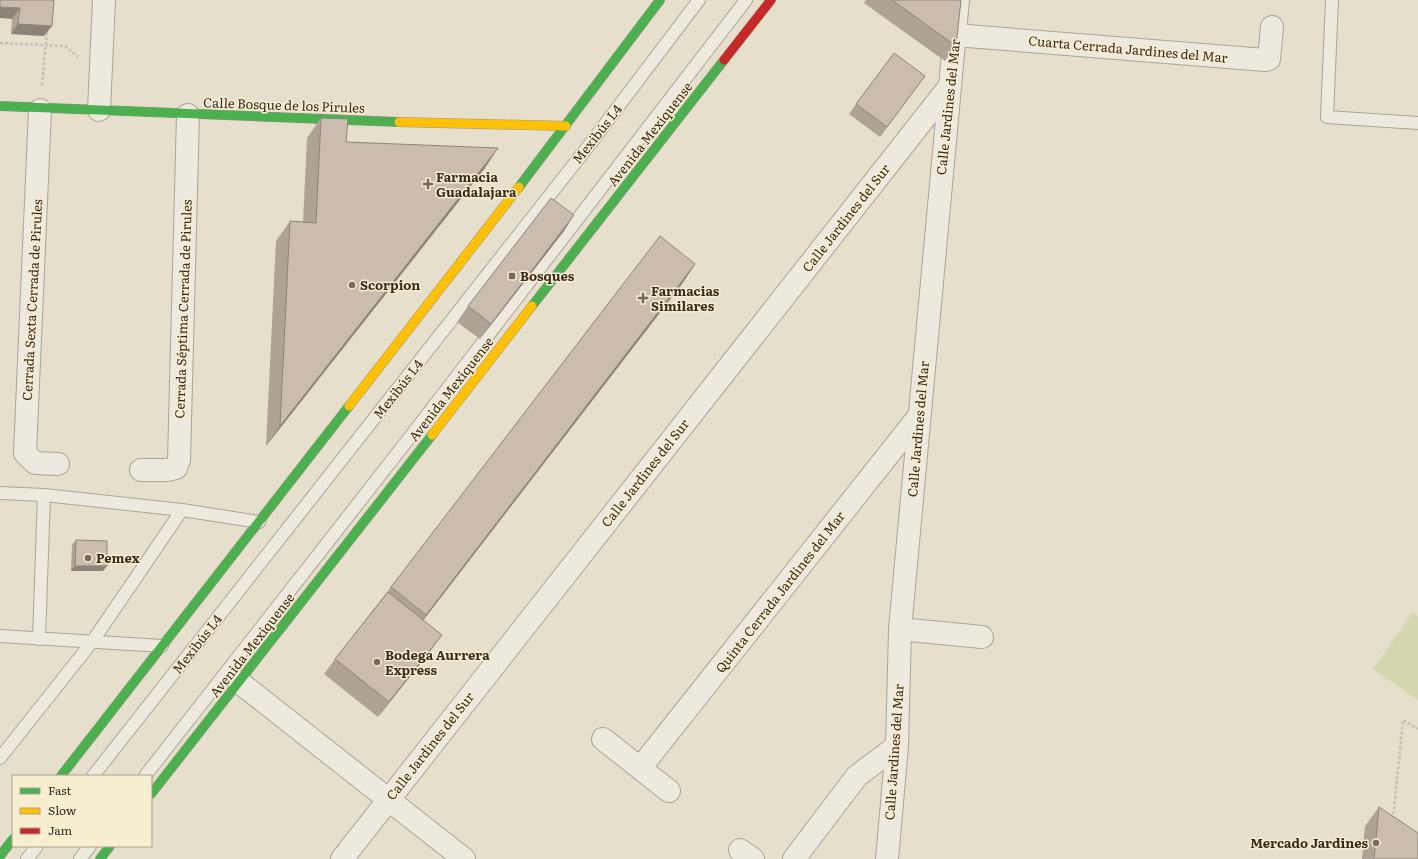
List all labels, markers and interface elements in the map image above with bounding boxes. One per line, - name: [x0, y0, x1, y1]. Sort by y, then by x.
- street label: Cuarta Cerrada Jardines del Mar: [1028, 30, 1229, 67]
- street label: Calle Jardines del Mar: [931, 37, 964, 176]
- street label: Avenida Mexiquense: [603, 77, 697, 190]
- street label: Calle Bosque de los Pirules: [203, 92, 365, 117]
- street label: Mexibús L4: [567, 100, 626, 167]
- street label: Calle Jardines del Sur: [797, 159, 894, 276]
- place label: Farmacia Guadalajara: [436, 167, 517, 201]
- marker: Farmacia Guadalajara: [423, 179, 433, 189]
- street label: Cerrada Sexta Cerrada de Pirules: [17, 199, 46, 401]
- street label: Cerrada Séptima Cerrada de Pirules: [169, 199, 196, 419]
- place label: Bosques: [520, 266, 575, 285]
- marker: Bosques: [507, 271, 517, 281]
- place label: Scorpion: [360, 275, 420, 294]
- marker: Scorpion: [347, 280, 357, 290]
- place label: Farmacias Similares: [651, 281, 720, 315]
- marker: Farmacias Similares: [638, 293, 648, 303]
- street label: Avenida Mexiquense: [404, 332, 498, 445]
- street label: Mexibús L4: [368, 355, 427, 422]
- street label: Calle Jardines del Mar: [902, 359, 933, 498]
- street label: Calle Jardines del Sur: [596, 414, 693, 531]
- street label: Quinta Cerrada Jardines del Mar: [710, 506, 849, 677]
- place label: Pemex: [96, 548, 140, 567]
- marker: Pemex: [83, 553, 93, 563]
- street label: Avenida Mexiquense: [205, 588, 299, 701]
- street label: Mexibús L4: [167, 610, 226, 677]
- place label: Bodega Aurrera Express: [385, 645, 490, 679]
- marker: Bodega Aurrera Express: [372, 657, 382, 667]
- street label: Calle Jardines del Mar: [879, 682, 908, 821]
- street label: Calle Jardines del Sur: [381, 687, 478, 804]
- legend: [12, 775, 152, 847]
- text: Fast: [48, 781, 72, 799]
- text: Slow: [48, 801, 77, 819]
- text: Jam: [48, 821, 73, 839]
- place label: Mercado Jardines: [1250, 833, 1369, 852]
- marker: Mercado Jardines: [1371, 838, 1381, 848]

